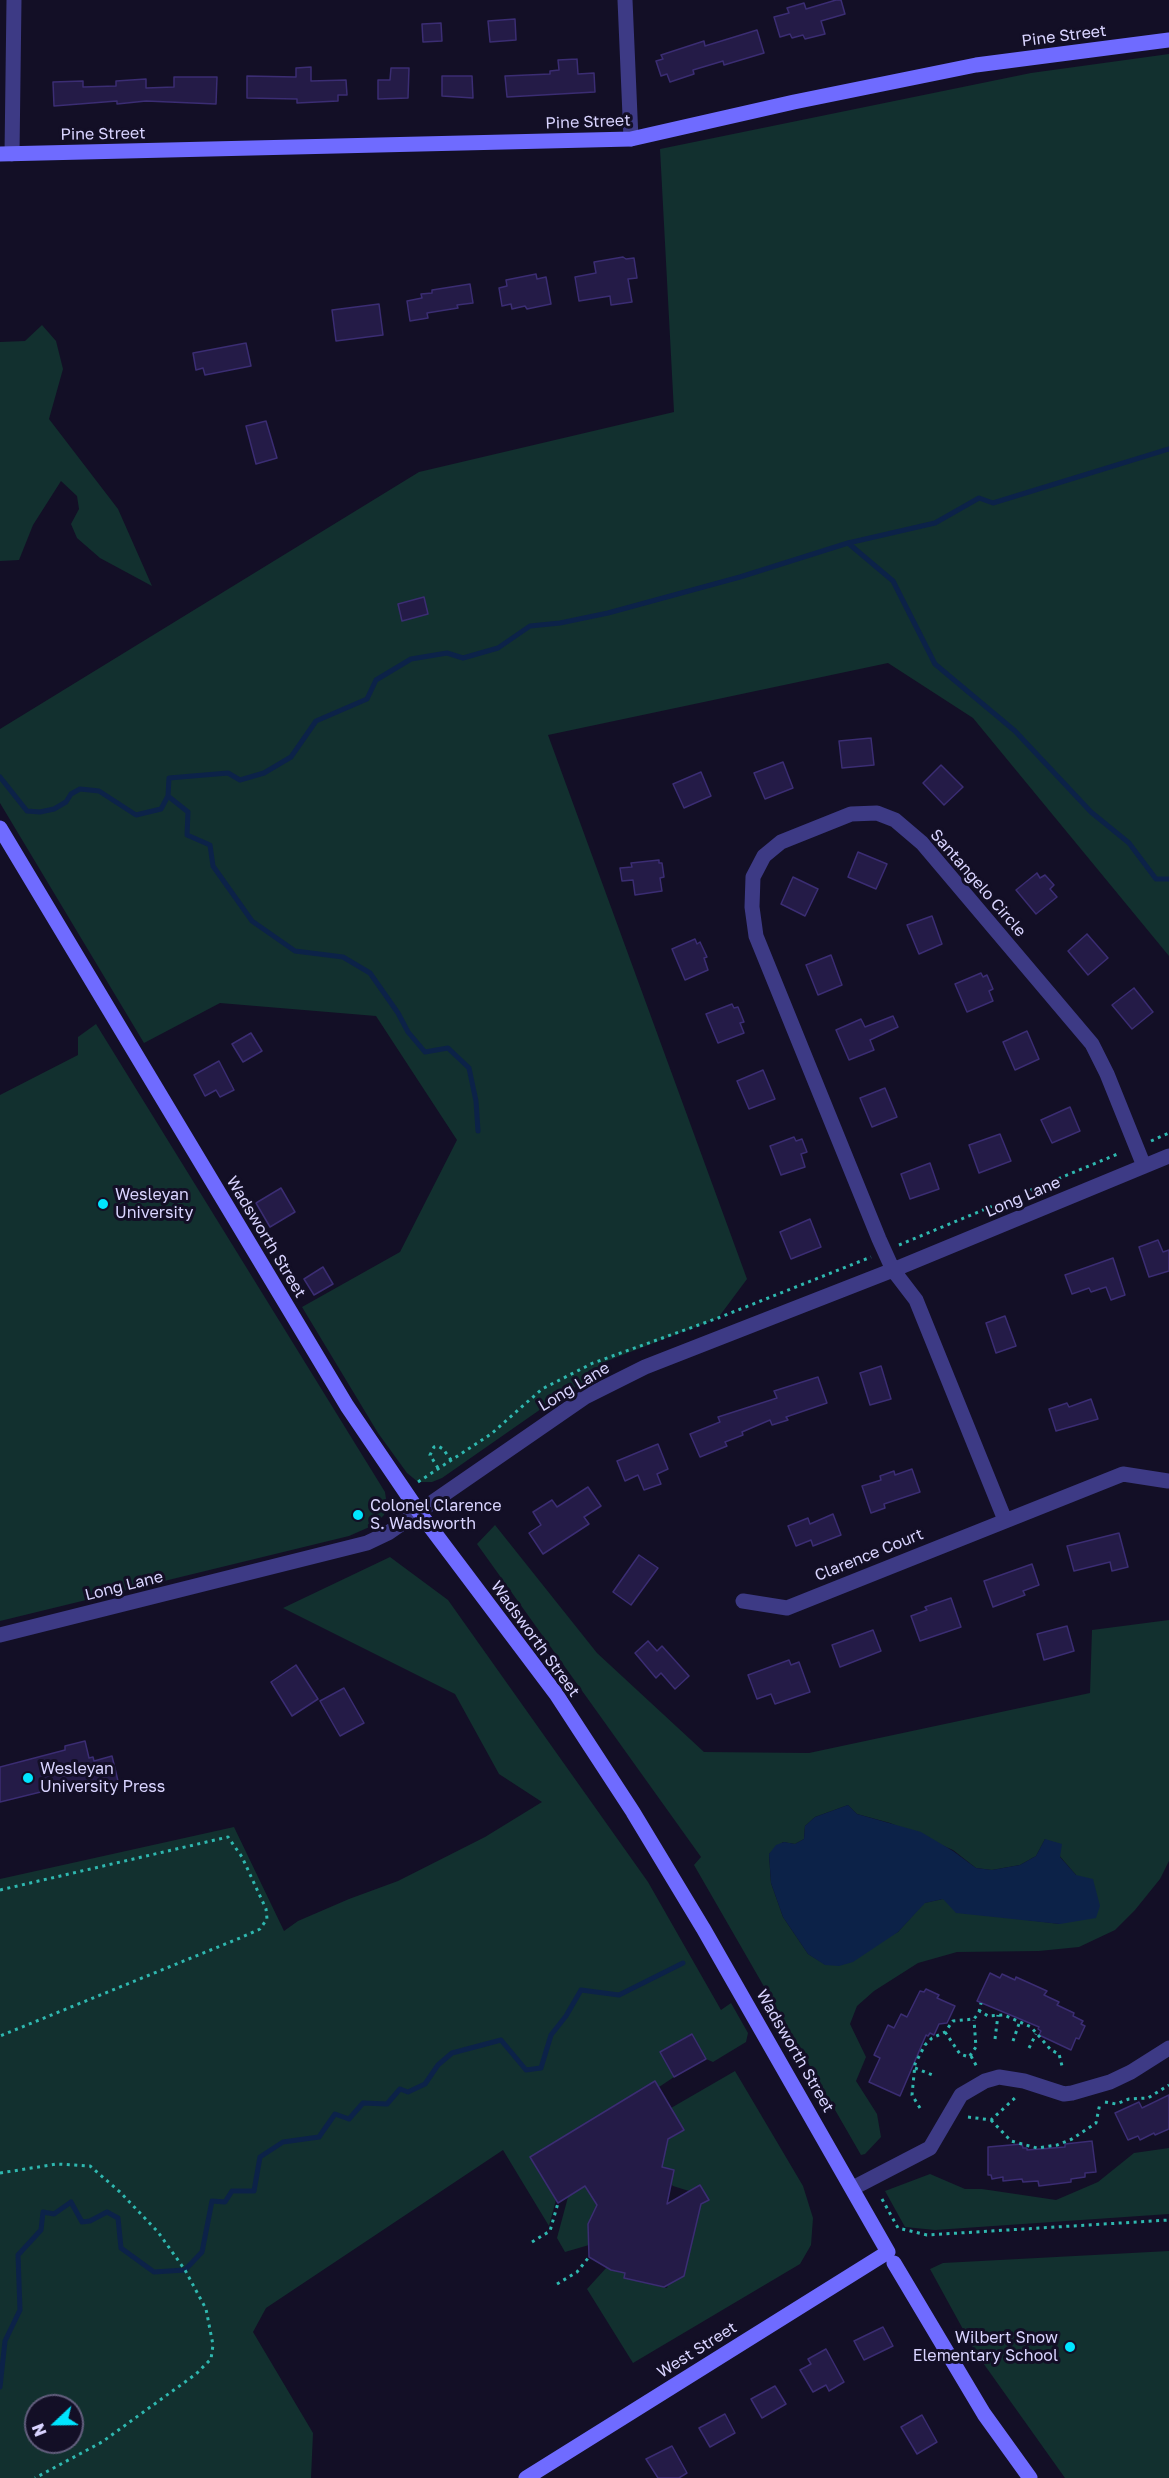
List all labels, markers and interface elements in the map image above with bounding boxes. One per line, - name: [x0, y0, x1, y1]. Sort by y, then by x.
- street label: Pine Street: [1021, 21, 1107, 51]
- street label: Pine Street: [545, 111, 631, 133]
- street label: Pine Street: [60, 124, 146, 144]
- street label: Santangelo Circle: [926, 825, 1030, 941]
- street label: Wadsworth Street: [222, 1173, 310, 1301]
- street label: Long Lane: [983, 1173, 1063, 1221]
- place label: Wesleyan University: [115, 1185, 193, 1223]
- marker: Wesleyan University: [96, 1197, 110, 1211]
- street label: Long Lane: [535, 1358, 613, 1416]
- place label: Colonel Clarence S. Wadsworth: [370, 1496, 502, 1534]
- marker: Colonel Clarence S. Wadsworth: [351, 1508, 365, 1522]
- street label: Clarence Court: [812, 1524, 926, 1586]
- street label: Long Lane: [83, 1567, 165, 1605]
- street label: Wadsworth Street: [486, 1577, 584, 1701]
- place label: Wesleyan University Press: [40, 1759, 165, 1797]
- marker: Wesleyan University Press: [21, 1771, 35, 1785]
- street label: Wadsworth Street: [752, 1986, 838, 2116]
- street label: West Street: [654, 2318, 740, 2382]
- place label: Wilbert Snow Elementary School: [913, 2328, 1058, 2366]
- marker: Wilbert Snow Elementary School: [1063, 2340, 1077, 2354]
- north arrow: [24, 2394, 84, 2454]
- text: N: [28, 2421, 51, 2439]

